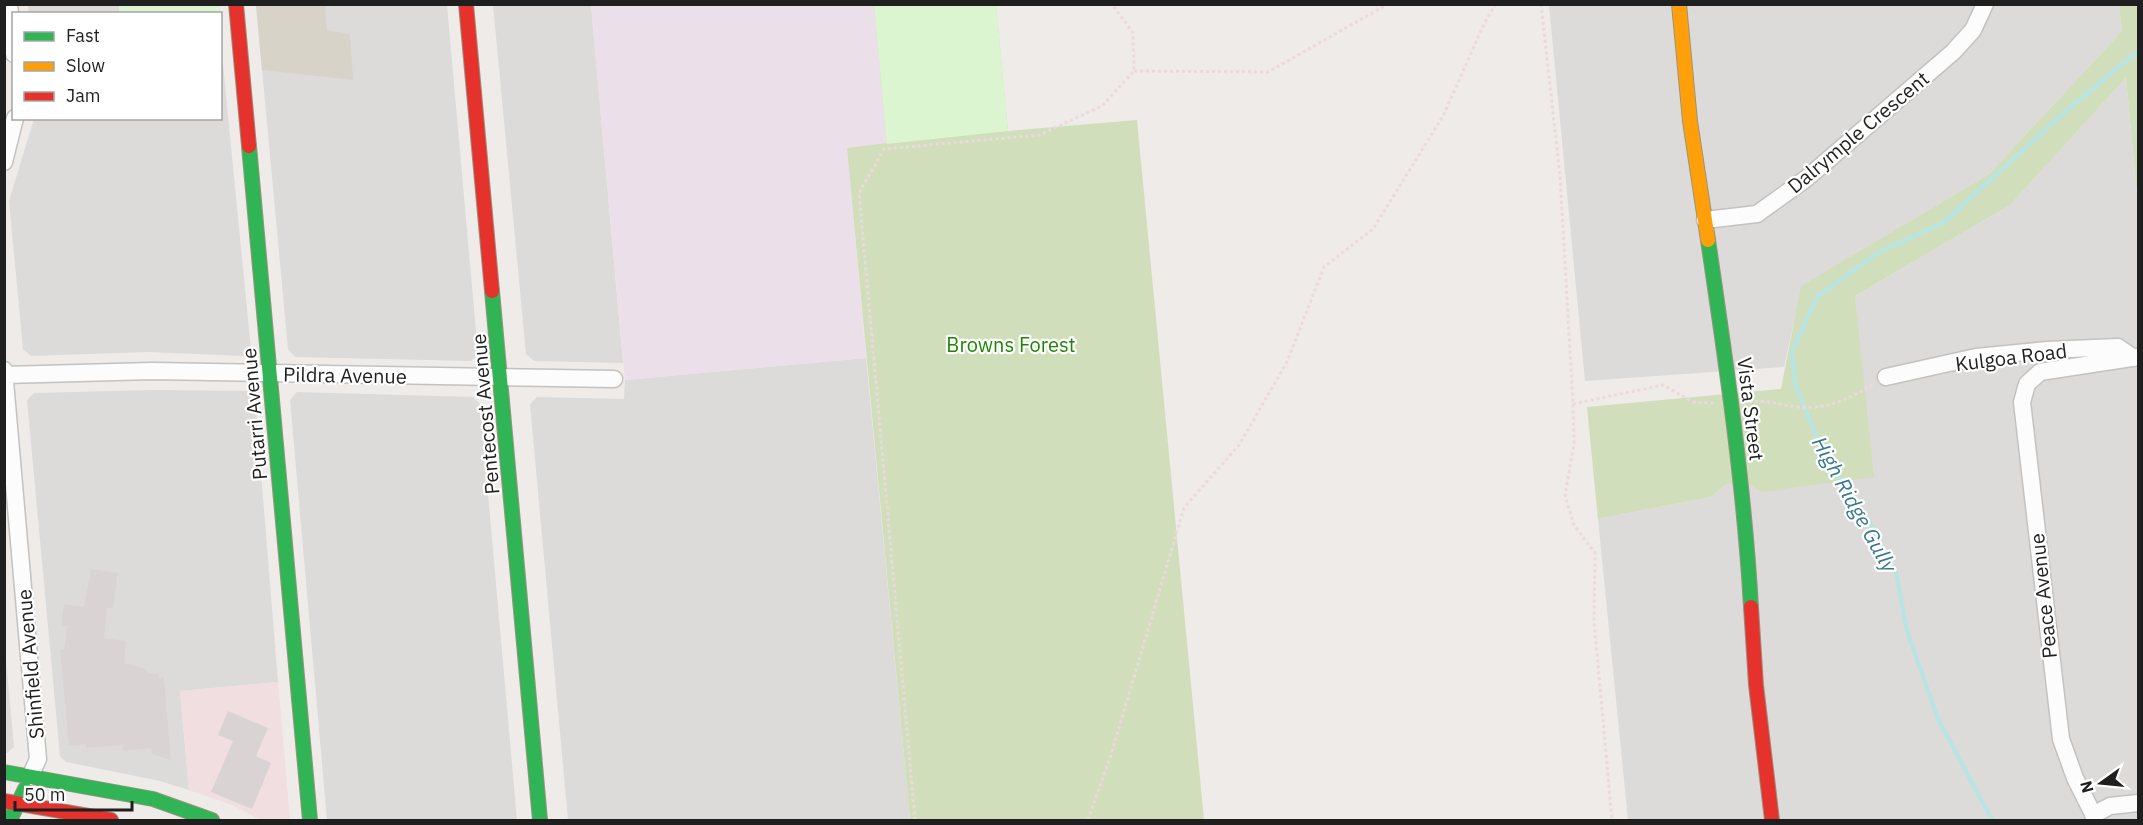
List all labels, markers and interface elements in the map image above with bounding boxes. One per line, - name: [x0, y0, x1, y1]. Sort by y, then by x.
- legend: [12, 12, 222, 120]
- text: Fast: [66, 24, 100, 47]
- text: Slow: [66, 54, 105, 77]
- street label: Dalrymple Crescent: [1782, 65, 1934, 199]
- text: Jam: [66, 84, 101, 107]
- park label: Browns Forest: [946, 331, 1076, 358]
- street label: Pentecost Avenue: [465, 332, 505, 495]
- street label: Kulgoa Road: [1954, 337, 2068, 377]
- street label: Putarri Avenue: [235, 347, 273, 481]
- street label: Vista Street: [1731, 356, 1771, 462]
- street label: Pildra Avenue: [283, 360, 407, 390]
- water label: High Ridge Gully: [1806, 431, 1904, 578]
- street label: Peace Avenue: [2023, 532, 2063, 660]
- street label: Shinfield Avenue: [10, 588, 50, 740]
- north arrow: [2071, 753, 2131, 813]
- scale bar: [15, 774, 132, 812]
- text: N: [2075, 779, 2098, 795]
- text: 50 m: [24, 783, 66, 806]

